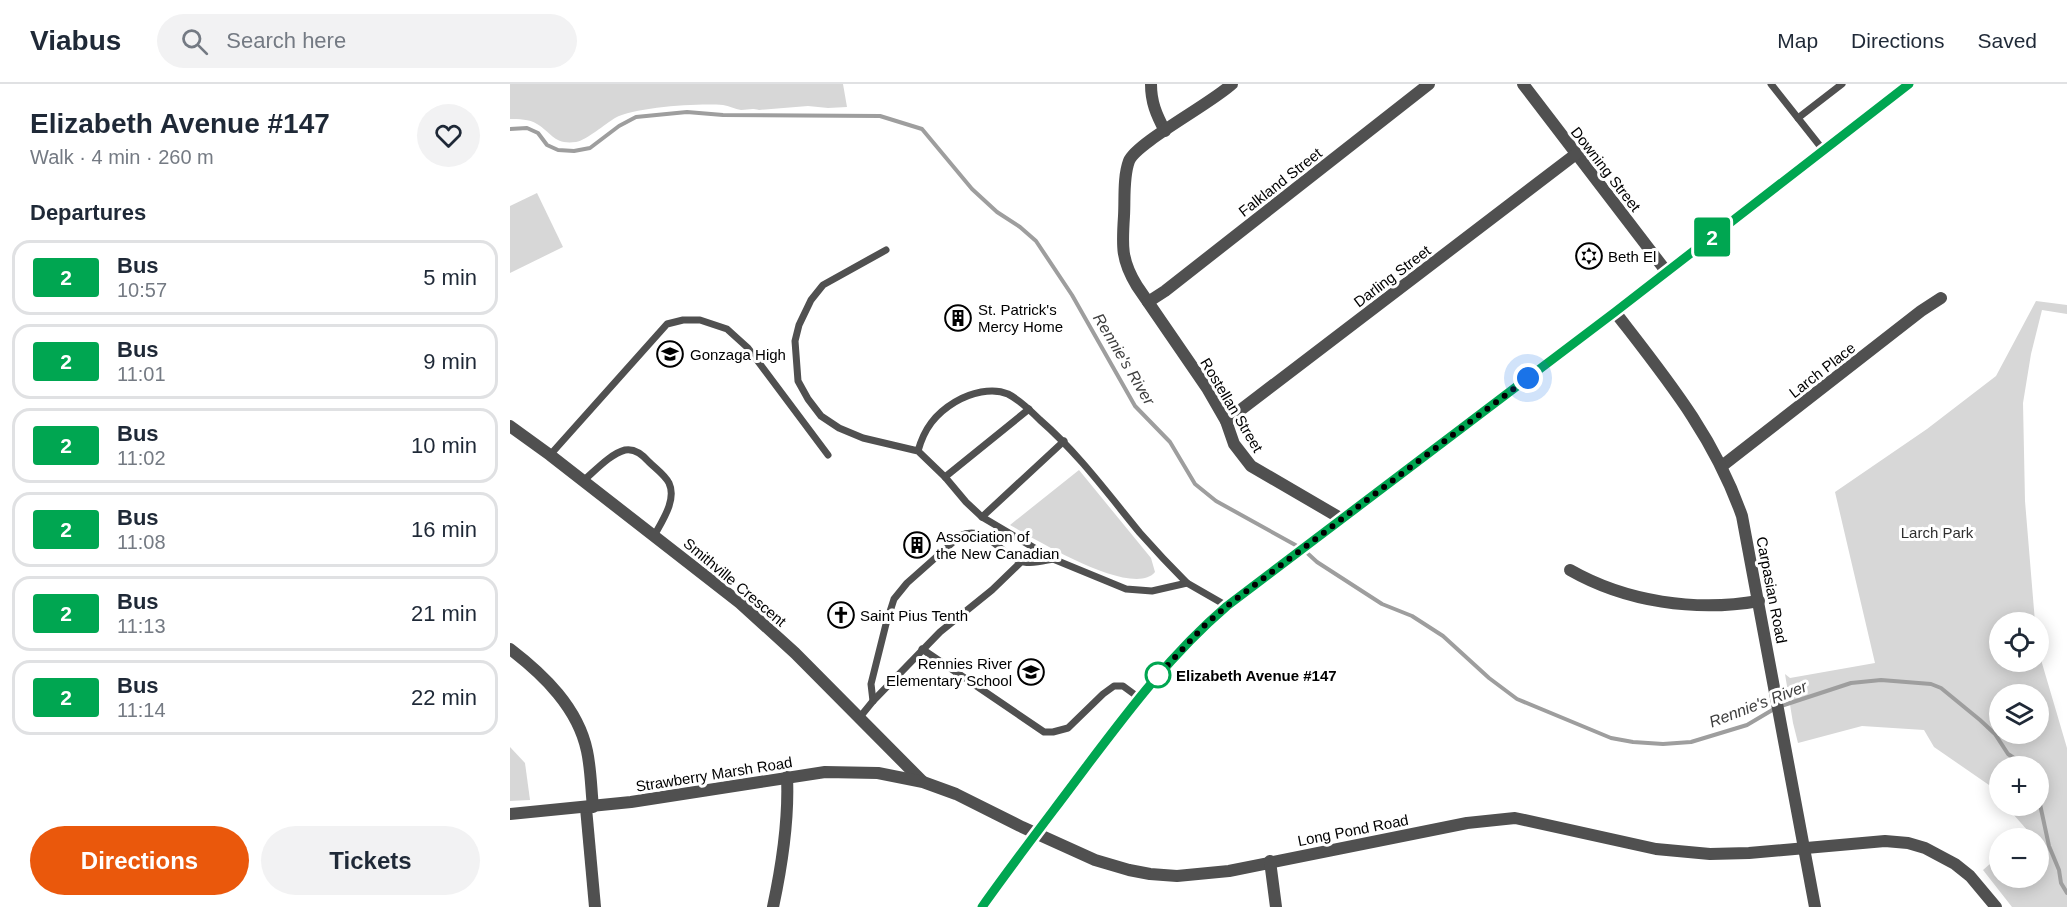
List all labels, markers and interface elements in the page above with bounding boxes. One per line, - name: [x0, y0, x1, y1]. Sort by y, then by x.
- search box: [157, 14, 577, 68]
- text: Viabus: [30, 25, 121, 56]
- icon: search: [178, 25, 211, 58]
- text: Search here: [226, 28, 346, 53]
- text: Map: [1777, 29, 1818, 52]
- text: Directions: [1851, 29, 1944, 52]
- text: Saved: [1977, 29, 2037, 52]
- button: heart: [417, 104, 480, 167]
- text: Elizabeth Avenue #147: [30, 108, 330, 139]
- street label: Downing Street: [1568, 123, 1645, 215]
- street label: Falkland Street: [1235, 144, 1326, 220]
- text: Walk · 4 min · 260 m: [30, 146, 214, 168]
- text: Departures: [30, 200, 146, 225]
- line badge: 2: [1692, 218, 1732, 256]
- text: 2: [1706, 226, 1718, 249]
- street label: Darling Street: [1350, 241, 1434, 310]
- synagogue icon: Beth El: [1574, 241, 1604, 271]
- place label: Beth El: [1608, 248, 1656, 265]
- text: Bus: [117, 253, 159, 278]
- text: 5 min: [423, 265, 477, 290]
- text: 2: [60, 266, 72, 289]
- text: 10:57: [117, 279, 167, 301]
- place label: St. Patrick's Mercy Home: [978, 301, 1063, 335]
- building icon: St. Patrick's Mercy Home: [943, 303, 973, 333]
- water label: Rennie's River: [1090, 310, 1158, 408]
- text: Bus: [117, 337, 159, 362]
- school or university icon: Gonzaga High: [655, 339, 685, 369]
- street label: Larch Place: [1786, 339, 1858, 401]
- place label: Gonzaga High: [690, 346, 786, 363]
- text: 9 min: [423, 349, 477, 374]
- text: 2: [60, 350, 72, 373]
- street label: Rostellan Street: [1197, 355, 1267, 456]
- text: 11:01: [117, 363, 166, 385]
- your location: [1513, 363, 1543, 393]
- text: Bus: [117, 421, 159, 446]
- text: 10 min: [411, 433, 477, 458]
- text: 2: [60, 434, 72, 457]
- text: 11:02: [117, 447, 166, 469]
- text: Bus: [117, 505, 159, 530]
- text: 16 min: [411, 517, 477, 542]
- text: 2: [60, 518, 72, 541]
- park label: Larch Park: [1901, 524, 1974, 541]
- place label: Association of the New Canadian: [936, 528, 1059, 562]
- building icon: Association of the New Canadian: [902, 530, 932, 560]
- text: 11:08: [117, 531, 166, 553]
- street label: Smithville Crescent: [680, 534, 790, 630]
- street label: Carpasian Road: [1753, 535, 1791, 645]
- text: Bus: [117, 589, 159, 614]
- church icon: Saint Pius Tenth: [826, 600, 856, 630]
- text: 21 min: [411, 601, 477, 626]
- text: 2: [60, 602, 72, 625]
- place label: Saint Pius Tenth: [860, 607, 968, 624]
- map controls: [1989, 612, 2049, 888]
- button: locate: [1989, 612, 2049, 672]
- text: 11:13: [117, 615, 166, 637]
- place label: Rennies River Elementary School: [886, 655, 1012, 689]
- school or university icon: Rennies River Elementary School: [1016, 657, 1046, 687]
- marker: Elizabeth Avenue #147: [1145, 662, 1171, 688]
- place label: Elizabeth Avenue #147: [1176, 667, 1337, 684]
- text: Bus: [117, 673, 159, 698]
- water label: Rennie's River: [1707, 677, 1810, 730]
- button: layers: [1989, 684, 2049, 744]
- text: 22 min: [411, 685, 477, 710]
- text: 2: [60, 686, 72, 709]
- text: 11:14: [117, 699, 166, 721]
- street label: Strawberry Marsh Road: [634, 753, 794, 795]
- button: +: [1989, 756, 2049, 816]
- street label: Long Pond Road: [1296, 811, 1410, 849]
- button: Directions: [30, 826, 249, 895]
- button: Tickets: [261, 826, 480, 895]
- button: −: [1989, 828, 2049, 888]

